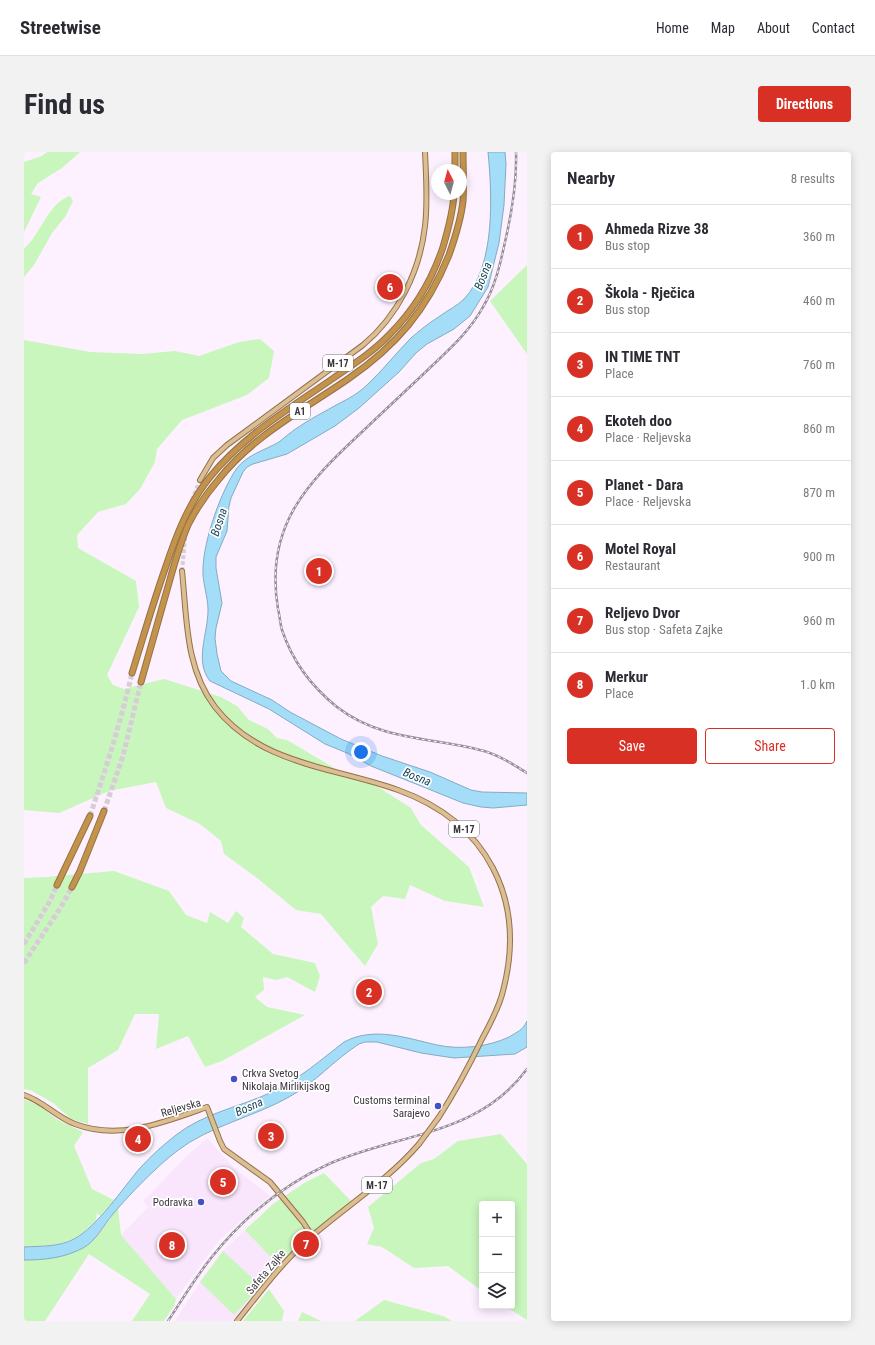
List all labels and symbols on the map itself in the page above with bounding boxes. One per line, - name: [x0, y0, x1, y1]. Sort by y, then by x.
- north arrow: [431, 164, 467, 200]
- water label: Bosna: [471, 260, 495, 292]
- pin: 6: [377, 272, 403, 302]
- road number: M-17: [323, 355, 353, 371]
- road number: A1: [290, 403, 310, 419]
- water label: Bosna: [208, 506, 230, 538]
- pin: 1: [306, 556, 332, 586]
- your location: [351, 742, 371, 762]
- water label: Bosna: [401, 765, 433, 789]
- road number: M-17: [449, 821, 479, 837]
- pin: 2: [356, 977, 382, 1007]
- place label: Crkva Svetog Nikolaja Mirlikijskog: [242, 1067, 330, 1093]
- marker: Crkva Svetog Nikolaja Mirlikijskog: [229, 1074, 239, 1084]
- place label: Customs terminal Sarajevo: [353, 1094, 430, 1120]
- water label: Bosna: [233, 1095, 265, 1119]
- street label: Reljevska: [159, 1096, 203, 1120]
- marker: Customs terminal Sarajevo: [433, 1101, 443, 1111]
- pin: 3: [258, 1121, 284, 1151]
- pin: 4: [125, 1124, 151, 1154]
- pin: 5: [210, 1167, 236, 1197]
- road number: M-17: [362, 1177, 392, 1193]
- place label: Podravka: [153, 1196, 193, 1209]
- marker: Podravka: [196, 1197, 206, 1207]
- pin: 7: [293, 1229, 319, 1259]
- pin: 8: [159, 1230, 185, 1260]
- street label: Safeta Zajke: [244, 1247, 288, 1297]

